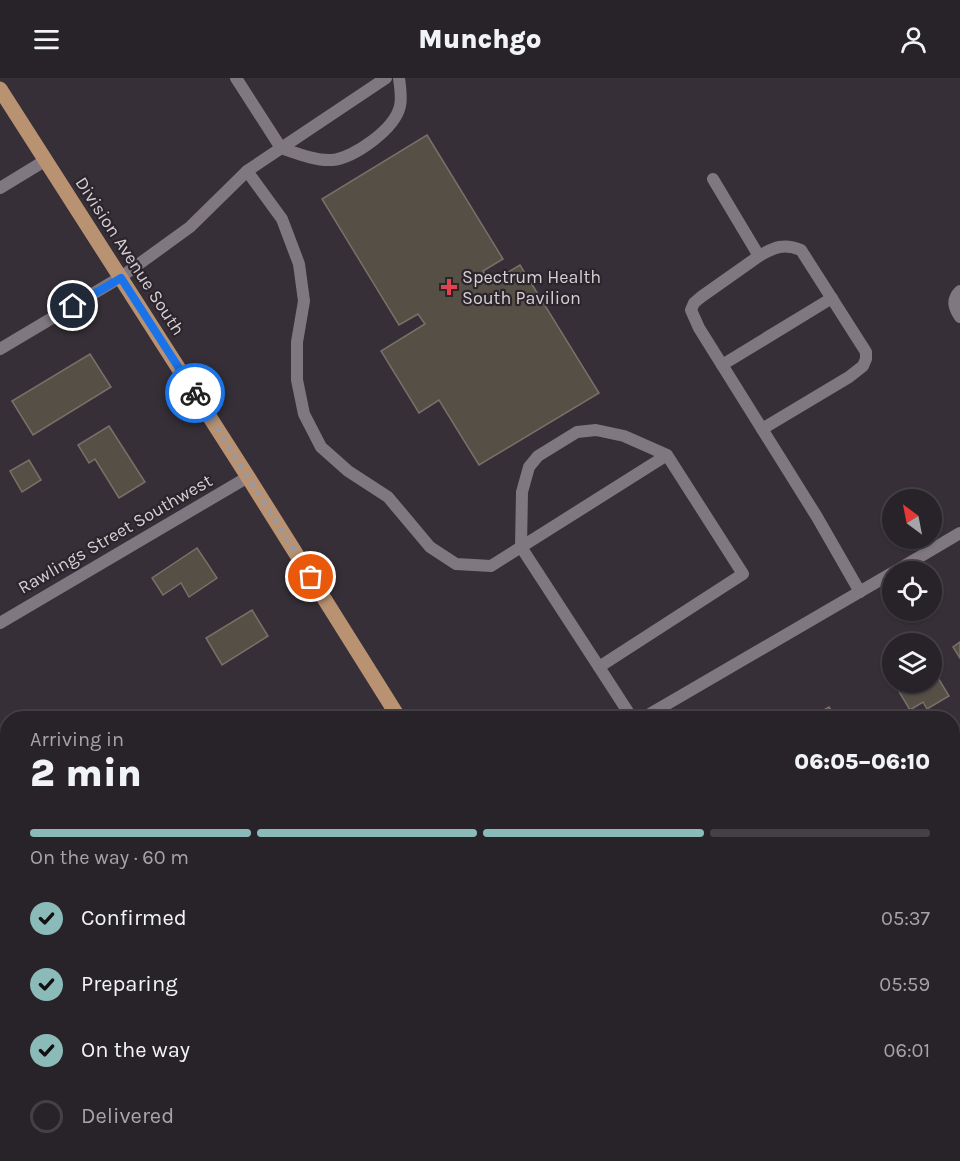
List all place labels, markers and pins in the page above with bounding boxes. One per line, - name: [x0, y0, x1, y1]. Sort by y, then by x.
- place label: Spectrum Health South Pavilion: [462, 266, 601, 309]
- marker: Spectrum Health South Pavilion: [440, 278, 458, 296]
- pin: [47, 280, 98, 331]
- pin: [285, 551, 336, 602]

